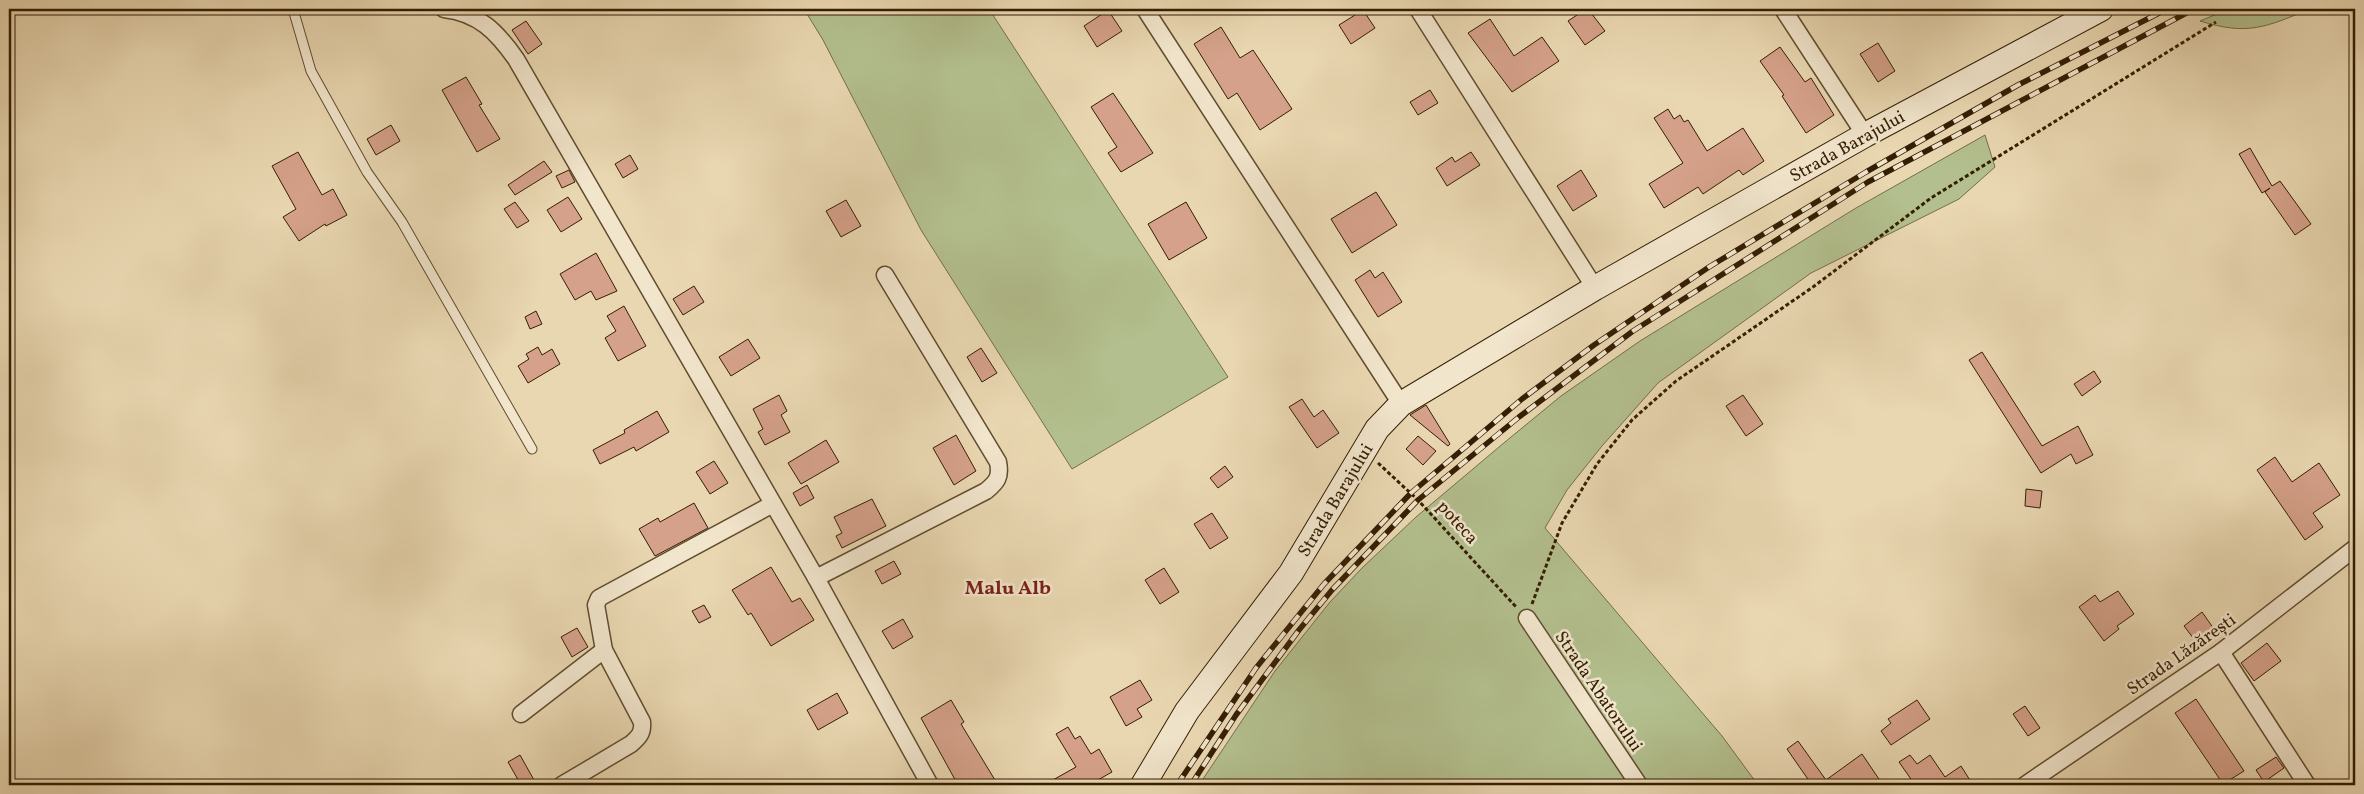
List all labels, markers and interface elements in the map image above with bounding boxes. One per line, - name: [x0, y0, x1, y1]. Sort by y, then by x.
- street label: Strada Barajului: [1786, 105, 1910, 189]
- street label: Strada Barajului: [1293, 439, 1380, 562]
- street label: poteca: [1430, 495, 1483, 551]
- district label: Malu Alb: [965, 575, 1051, 603]
- street label: Strada Lăzărești: [2122, 608, 2241, 702]
- street label: Strada Abatorului: [1548, 626, 1648, 757]

